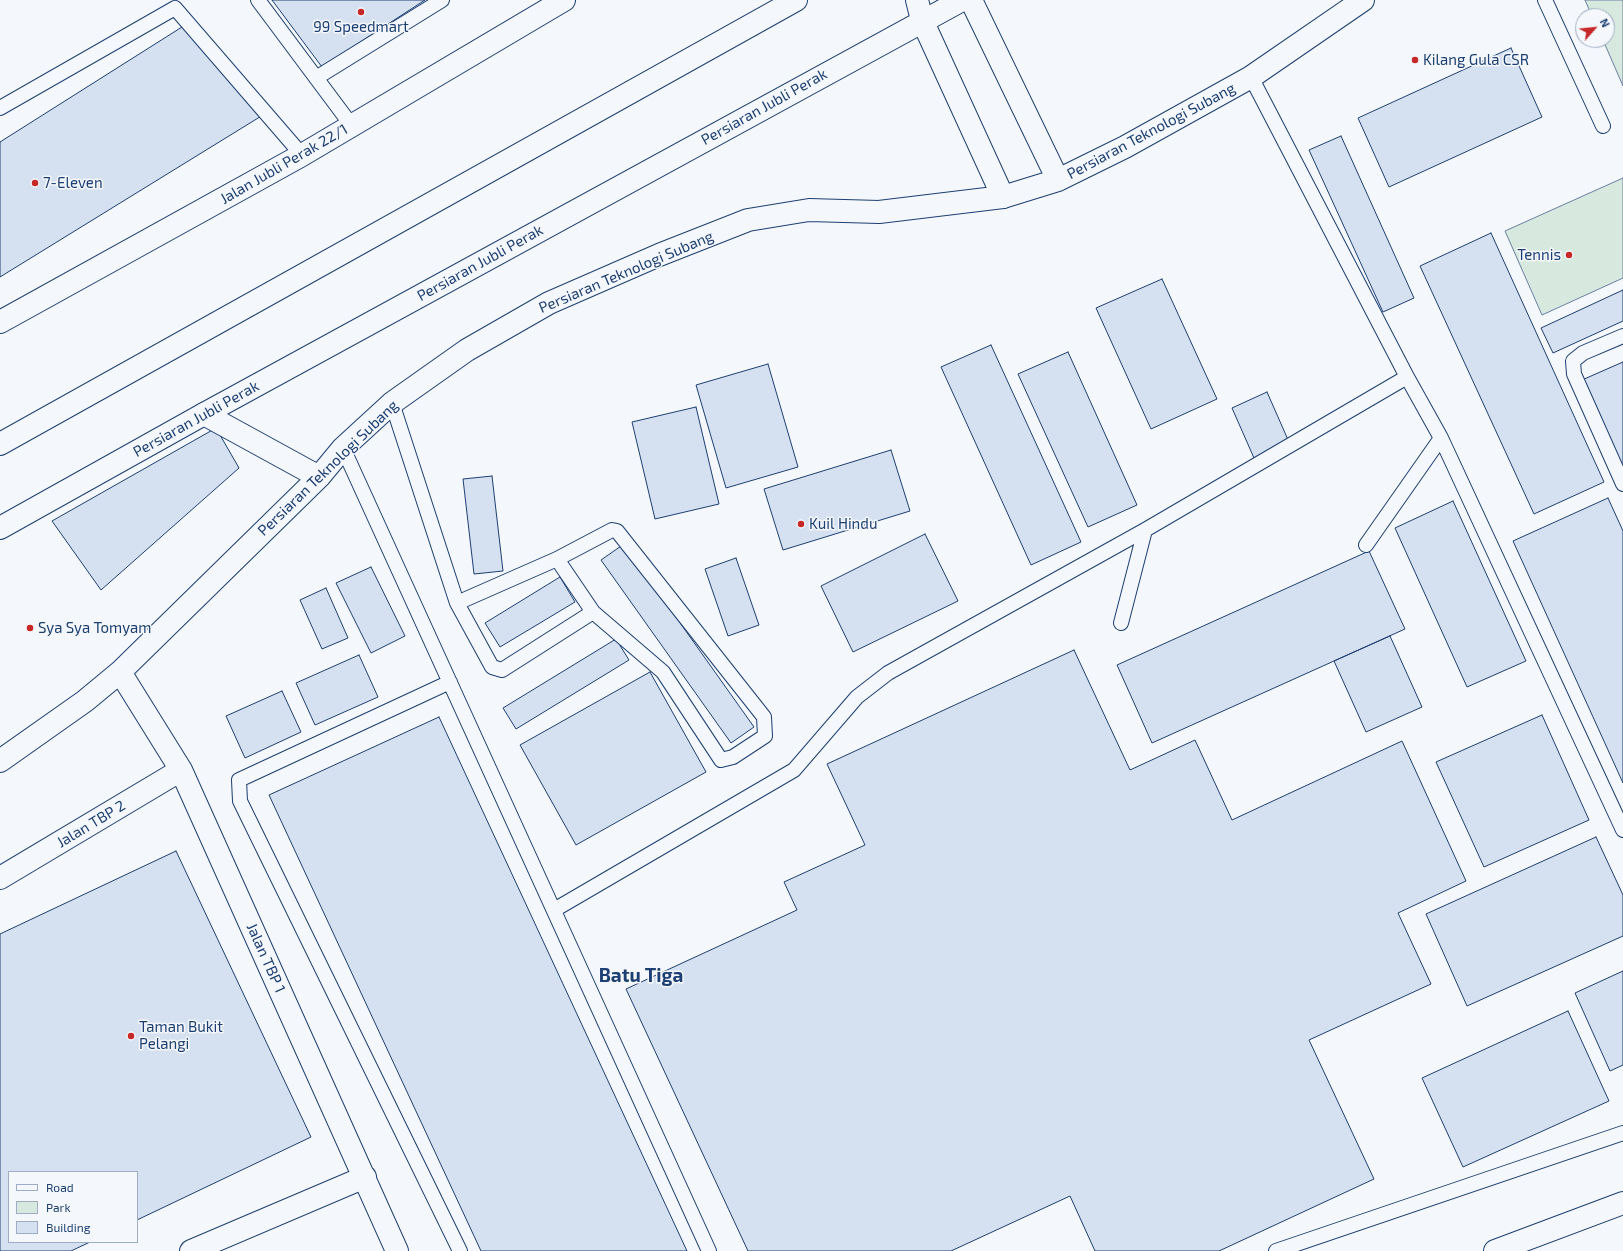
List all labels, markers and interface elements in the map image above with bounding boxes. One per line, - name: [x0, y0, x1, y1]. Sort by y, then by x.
- marker: 99 Speedmart: [356, 7, 366, 17]
- north arrow: [1575, 8, 1615, 48]
- text: N: [1598, 16, 1613, 29]
- place label: 99 Speedmart: [313, 18, 409, 36]
- place label: Kilang Gula CSR: [1423, 51, 1529, 69]
- marker: Kilang Gula CSR: [1410, 55, 1420, 65]
- street label: Persiaran Jubli Perak: [698, 65, 830, 149]
- street label: Persiaran Teknologi Subang: [1064, 79, 1238, 183]
- street label: Jalan Jubli Perak 22/1: [217, 120, 351, 208]
- place label: 7-Eleven: [43, 174, 103, 192]
- marker: 7-Eleven: [30, 178, 40, 188]
- street label: Persiaran Jubli Perak: [414, 221, 546, 305]
- street label: Persiaran Teknologi Subang: [536, 227, 716, 317]
- place label: Tennis: [1517, 246, 1561, 264]
- marker: Tennis: [1564, 250, 1574, 260]
- street label: Persiaran Jubli Perak: [130, 377, 262, 461]
- street label: Persiaran Teknologi Subang: [254, 396, 402, 540]
- place label: Kuil Hindu: [809, 515, 877, 533]
- marker: Kuil Hindu: [796, 519, 806, 529]
- place label: Sya Sya Tomyam: [38, 619, 151, 637]
- marker: Sya Sya Tomyam: [25, 623, 35, 633]
- street label: Jalan TBP 2: [53, 797, 129, 851]
- street label: Jalan TBP 1: [243, 920, 289, 996]
- district label: Batu Tiga: [599, 965, 683, 987]
- place label: Taman Bukit Pelangi: [139, 1018, 223, 1053]
- marker: Taman Bukit Pelangi: [126, 1031, 136, 1041]
- legend: [8, 1171, 138, 1243]
- text: Road: [46, 1180, 74, 1194]
- text: Park: [46, 1200, 71, 1214]
- text: Building: [46, 1220, 90, 1234]

